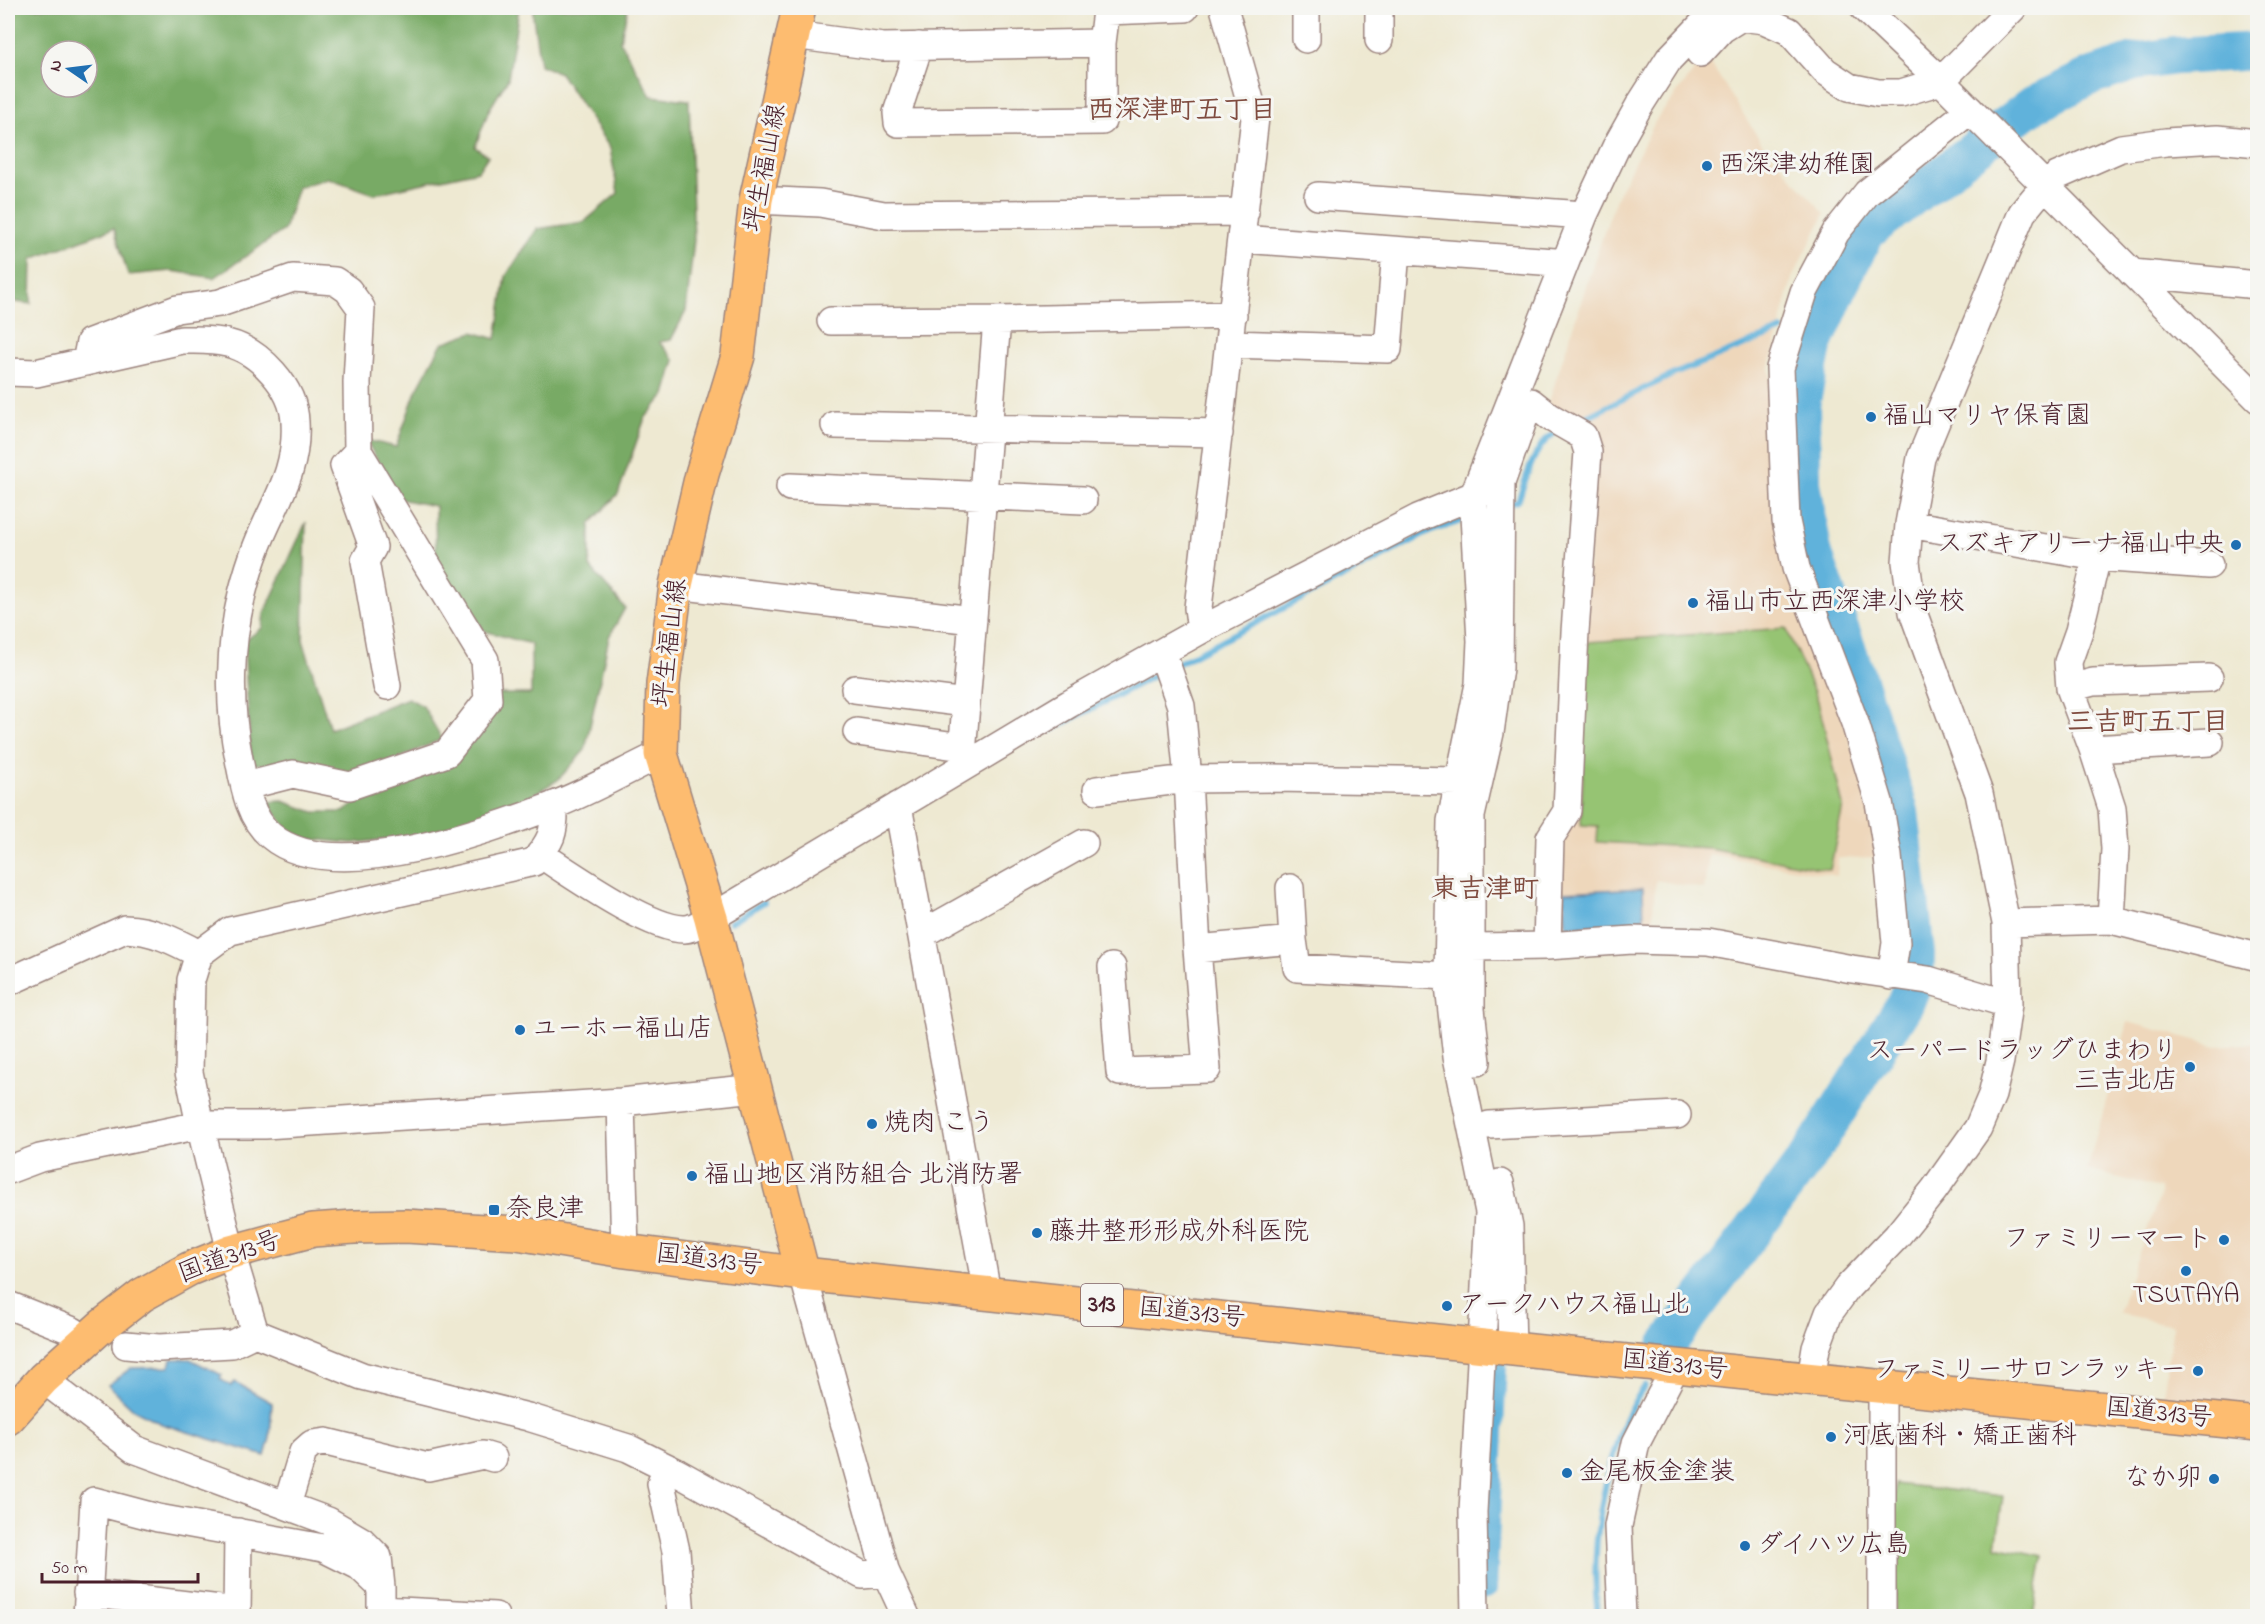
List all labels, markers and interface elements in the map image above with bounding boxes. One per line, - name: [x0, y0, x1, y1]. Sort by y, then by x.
- north arrow: [39, 39, 99, 99]
- text: N: [43, 58, 69, 74]
- district label: 西深津町五丁目: [1088, 92, 1277, 131]
- street label: 坪生福山線: [735, 101, 797, 235]
- place label: 西深津幼稚園: [1719, 147, 1875, 185]
- marker: 西深津幼稚園: [1700, 159, 1714, 173]
- place label: 福山マリヤ保育園: [1883, 398, 2091, 436]
- marker: 福山マリヤ保育園: [1864, 410, 1878, 424]
- place label: スズキアリーナ福山中央: [1937, 526, 2224, 564]
- marker: スズキアリーナ福山中央: [2229, 538, 2243, 552]
- street label: 坪生福山線: [644, 576, 698, 710]
- place label: 福山市立西深津小学校: [1705, 584, 1965, 622]
- marker: 福山市立西深津小学校: [1686, 596, 1700, 610]
- district label: 三吉町五丁目: [2067, 704, 2229, 743]
- district label: 東吉津町: [1431, 871, 1539, 910]
- place label: ユーホー福山店: [532, 1011, 713, 1049]
- marker: ユーホー福山店: [513, 1023, 527, 1037]
- place label: スーパードラッグひまわり 三吉北店: [1867, 1033, 2178, 1101]
- marker: スーパードラッグひまわり 三吉北店: [2183, 1060, 2197, 1074]
- place label: 焼肉 こう: [884, 1105, 995, 1143]
- marker: 焼肉 こう: [865, 1117, 879, 1131]
- place label: 福山地区消防組合 北消防署: [704, 1157, 1023, 1195]
- marker: 福山地区消防組合 北消防署: [685, 1169, 699, 1183]
- place label: 奈良津: [506, 1191, 584, 1229]
- marker: 奈良津: [487, 1203, 501, 1217]
- place label: 藤井整形形成外科医院: [1049, 1214, 1309, 1252]
- place label: ファミリーマート: [2003, 1221, 2212, 1259]
- street label: 国道313号: [173, 1222, 287, 1294]
- marker: 藤井整形形成外科医院: [1030, 1226, 1044, 1240]
- marker: ファミリーマート: [2217, 1233, 2231, 1247]
- street label: 国道313号: [653, 1236, 765, 1286]
- marker: TSUTAYA: [2179, 1264, 2193, 1278]
- place label: TSUTAYA: [2133, 1277, 2239, 1315]
- road number: 313: [1081, 1284, 1123, 1326]
- place label: アークハウス福山北: [1459, 1287, 1690, 1325]
- street label: 国道313号: [1136, 1289, 1248, 1339]
- marker: アークハウス福山北: [1440, 1299, 1454, 1313]
- street label: 国道313号: [1619, 1341, 1731, 1391]
- place label: ファミリーサロンラッキー: [1873, 1352, 2186, 1390]
- marker: ファミリーサロンラッキー: [2191, 1364, 2205, 1378]
- street label: 国道313号: [2103, 1389, 2215, 1439]
- place label: 河底歯科・矯正歯科: [1843, 1418, 2077, 1456]
- marker: 河底歯科・矯正歯科: [1824, 1430, 1838, 1444]
- place label: 金尾板金塗装: [1579, 1454, 1735, 1492]
- place label: なか卯: [2124, 1460, 2202, 1498]
- marker: 金尾板金塗装: [1560, 1466, 1574, 1480]
- marker: なか卯: [2207, 1472, 2221, 1486]
- place label: ダイハツ広島: [1757, 1527, 1910, 1565]
- marker: ダイハツ広島: [1738, 1539, 1752, 1553]
- scale bar: [42, 1546, 198, 1584]
- text: 50 m: [51, 1556, 88, 1582]

